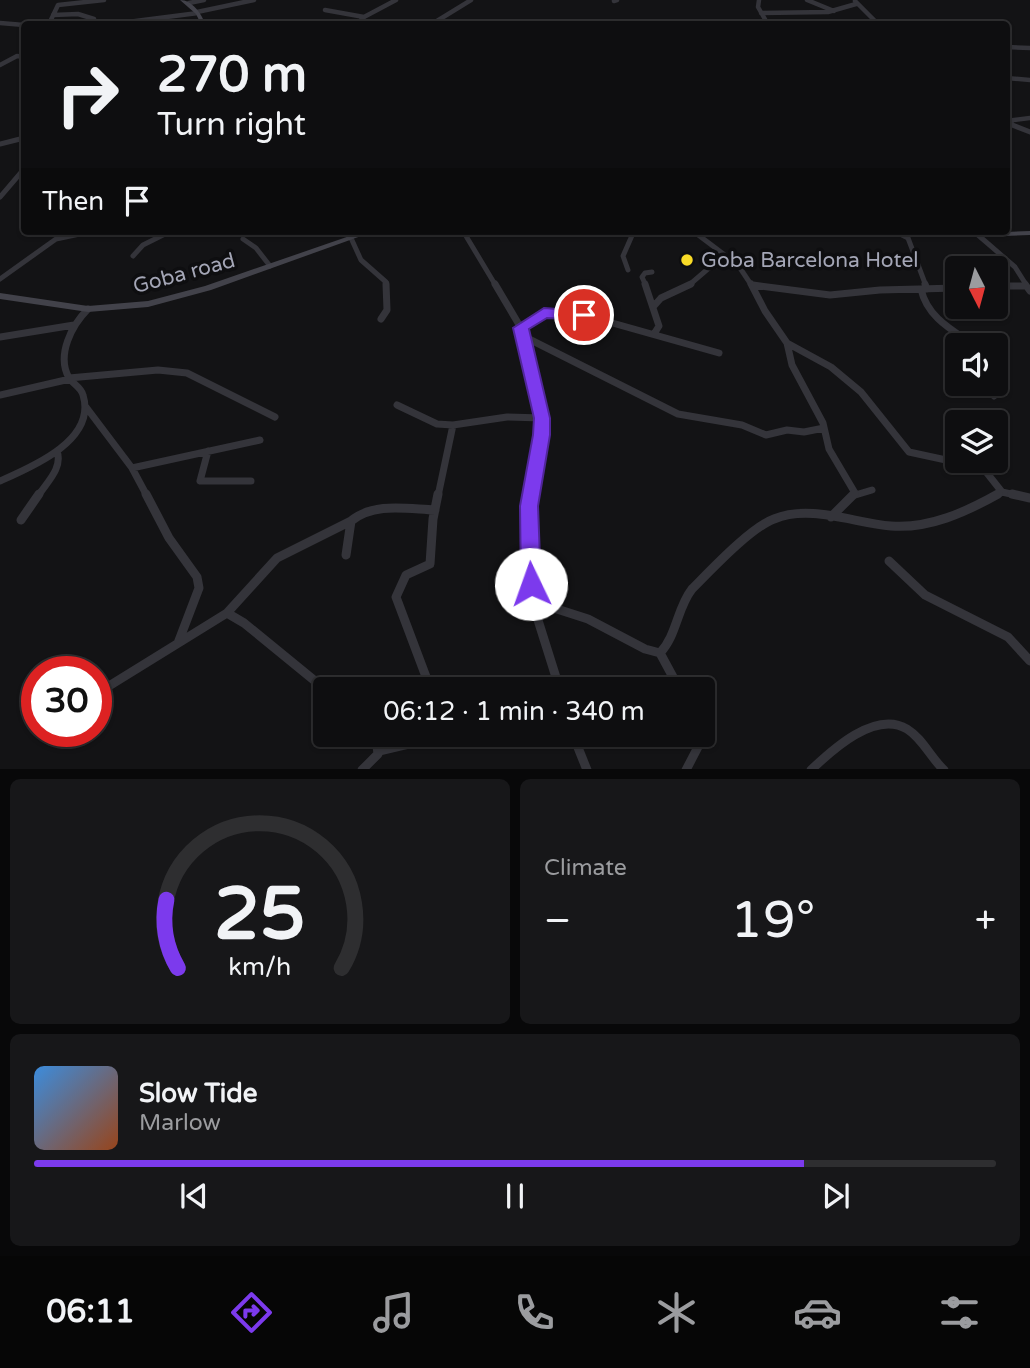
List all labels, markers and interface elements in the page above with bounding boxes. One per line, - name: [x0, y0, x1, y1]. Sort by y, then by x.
- text: 270 m: [157, 46, 307, 105]
- icon: right: [42, 49, 133, 140]
- text: Turn right: [157, 106, 306, 144]
- icon: arrive: [118, 182, 156, 220]
- text: Then: [42, 186, 104, 217]
- street label: Goba road: [130, 248, 238, 299]
- place label: Goba Barcelona Hotel: [701, 248, 919, 273]
- marker: Goba Barcelona Hotel: [679, 252, 695, 268]
- north arrow: [945, 256, 1008, 318]
- map controls: [945, 256, 1008, 473]
- pin: [554, 285, 614, 345]
- icon: arrive: [565, 296, 603, 334]
- button: sound: [945, 333, 1008, 396]
- button: layers: [945, 410, 1008, 473]
- position arrow: [494, 547, 568, 621]
- speed limit sign: 30: [21, 656, 112, 747]
- text: 06:12 · 1 min · 340 m: [383, 696, 645, 727]
- text: Climate: [544, 854, 627, 882]
- text: 25: [214, 871, 306, 959]
- text: 19°: [730, 889, 815, 952]
- text: −: [544, 898, 571, 944]
- text: +: [975, 898, 996, 944]
- text: km/h: [229, 951, 291, 981]
- text: Slow Tide: [139, 1078, 257, 1109]
- text: Marlow: [139, 1109, 221, 1137]
- icon: previous: [175, 1177, 213, 1215]
- icon: pause: [496, 1177, 534, 1215]
- icon: next: [817, 1177, 855, 1215]
- icon: directions: [227, 1288, 276, 1337]
- icon: music: [369, 1288, 418, 1337]
- icon: phone: [510, 1288, 559, 1337]
- icon: climate: [652, 1288, 701, 1337]
- icon: car: [793, 1288, 842, 1337]
- icon: filters: [935, 1288, 984, 1337]
- text: 06:11: [46, 1293, 135, 1331]

